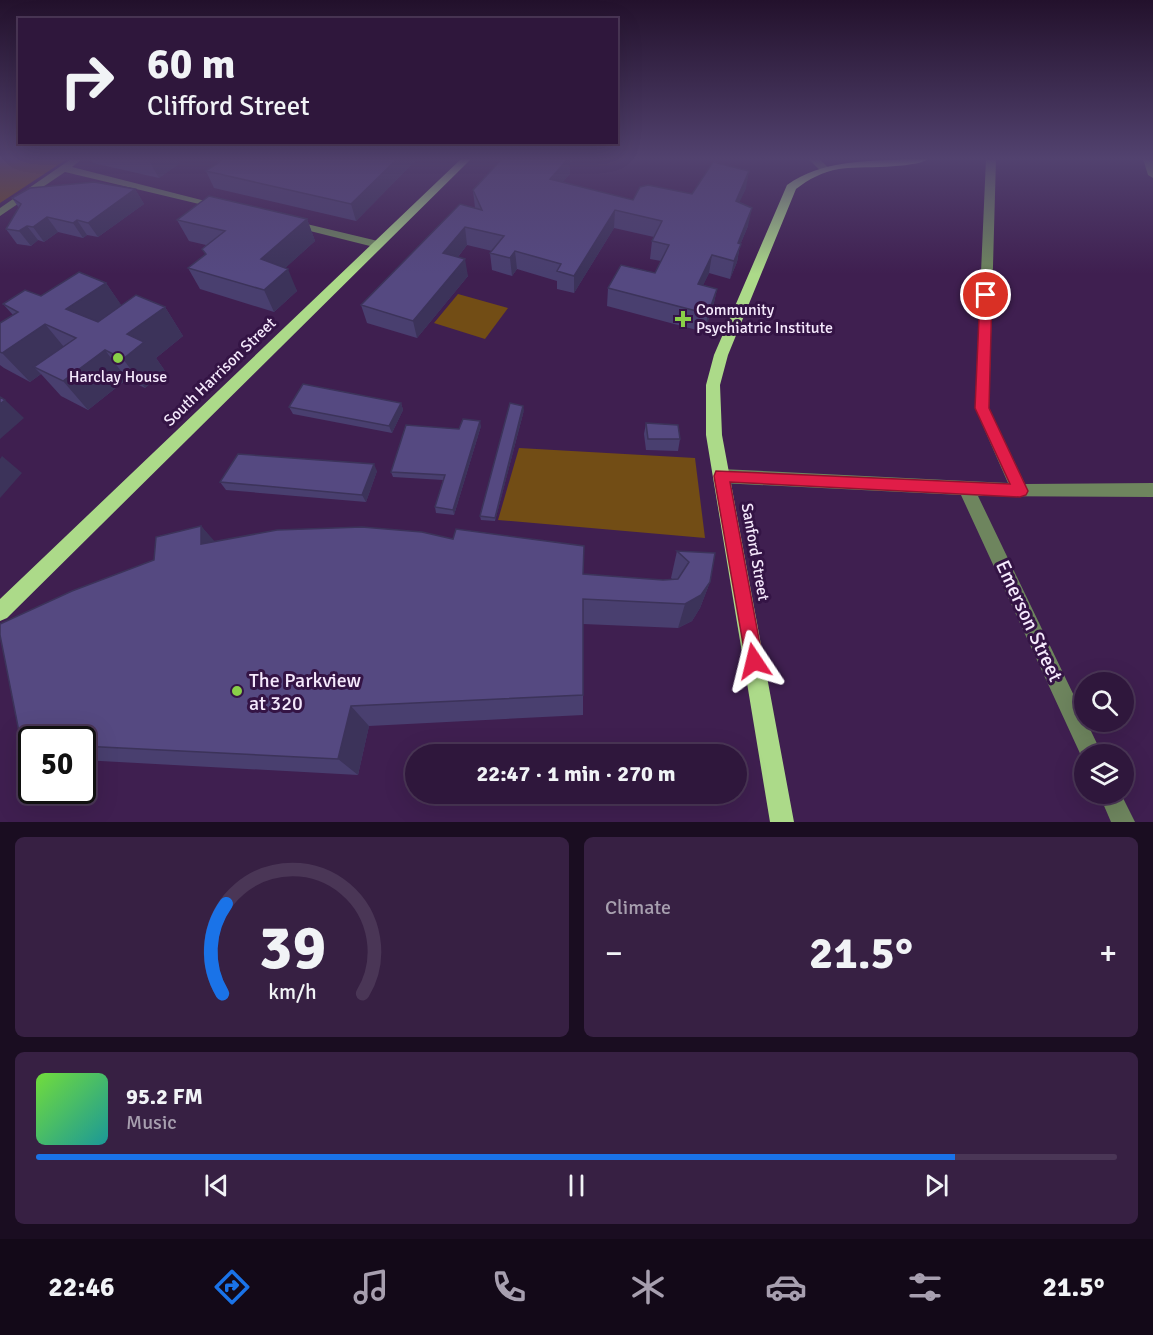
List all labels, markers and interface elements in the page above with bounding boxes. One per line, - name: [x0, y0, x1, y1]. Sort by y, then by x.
- text: 60 m: [147, 39, 236, 90]
- icon: right: [48, 42, 126, 120]
- text: Clifford Street: [147, 90, 310, 123]
- pin: [960, 269, 1011, 320]
- icon: arrive: [969, 278, 1002, 311]
- place label: Community Psychiatric Institute: [696, 300, 833, 338]
- marker: Community Psychiatric Institute: [674, 310, 692, 328]
- street label: South Harrison Street: [160, 313, 281, 431]
- marker: Harclay House: [111, 351, 125, 365]
- place label: Harclay House: [69, 367, 167, 387]
- street label: Sanford Street: [737, 502, 773, 603]
- street label: Emerson Street: [990, 556, 1068, 686]
- position arrow: [722, 629, 786, 693]
- place label: The Parkview at 320: [249, 668, 362, 716]
- map controls: [1074, 672, 1134, 804]
- button: search: [1074, 672, 1134, 732]
- marker: The Parkview at 320: [230, 684, 244, 698]
- speed limit sign: 50: [18, 726, 96, 804]
- button: layers: [1074, 744, 1134, 804]
- text: 22:47 · 1 min · 270 m: [476, 760, 676, 787]
- text: Climate: [605, 895, 671, 920]
- text: 39: [258, 909, 326, 986]
- text: 21.5°: [809, 926, 913, 981]
- text: −: [605, 933, 623, 974]
- text: +: [1099, 933, 1117, 974]
- text: km/h: [268, 979, 316, 1005]
- text: 95.2 FM: [126, 1083, 203, 1110]
- text: Music: [126, 1110, 177, 1135]
- icon: previous: [200, 1169, 233, 1202]
- icon: pause: [560, 1169, 593, 1202]
- icon: next: [920, 1169, 953, 1202]
- icon: directions: [211, 1266, 253, 1308]
- icon: music: [350, 1266, 392, 1308]
- icon: phone: [488, 1266, 530, 1308]
- icon: climate: [627, 1266, 669, 1308]
- icon: car: [765, 1266, 807, 1308]
- icon: filters: [904, 1266, 946, 1308]
- text: 22:46: [48, 1271, 115, 1304]
- text: 21.5°: [1042, 1271, 1105, 1304]

